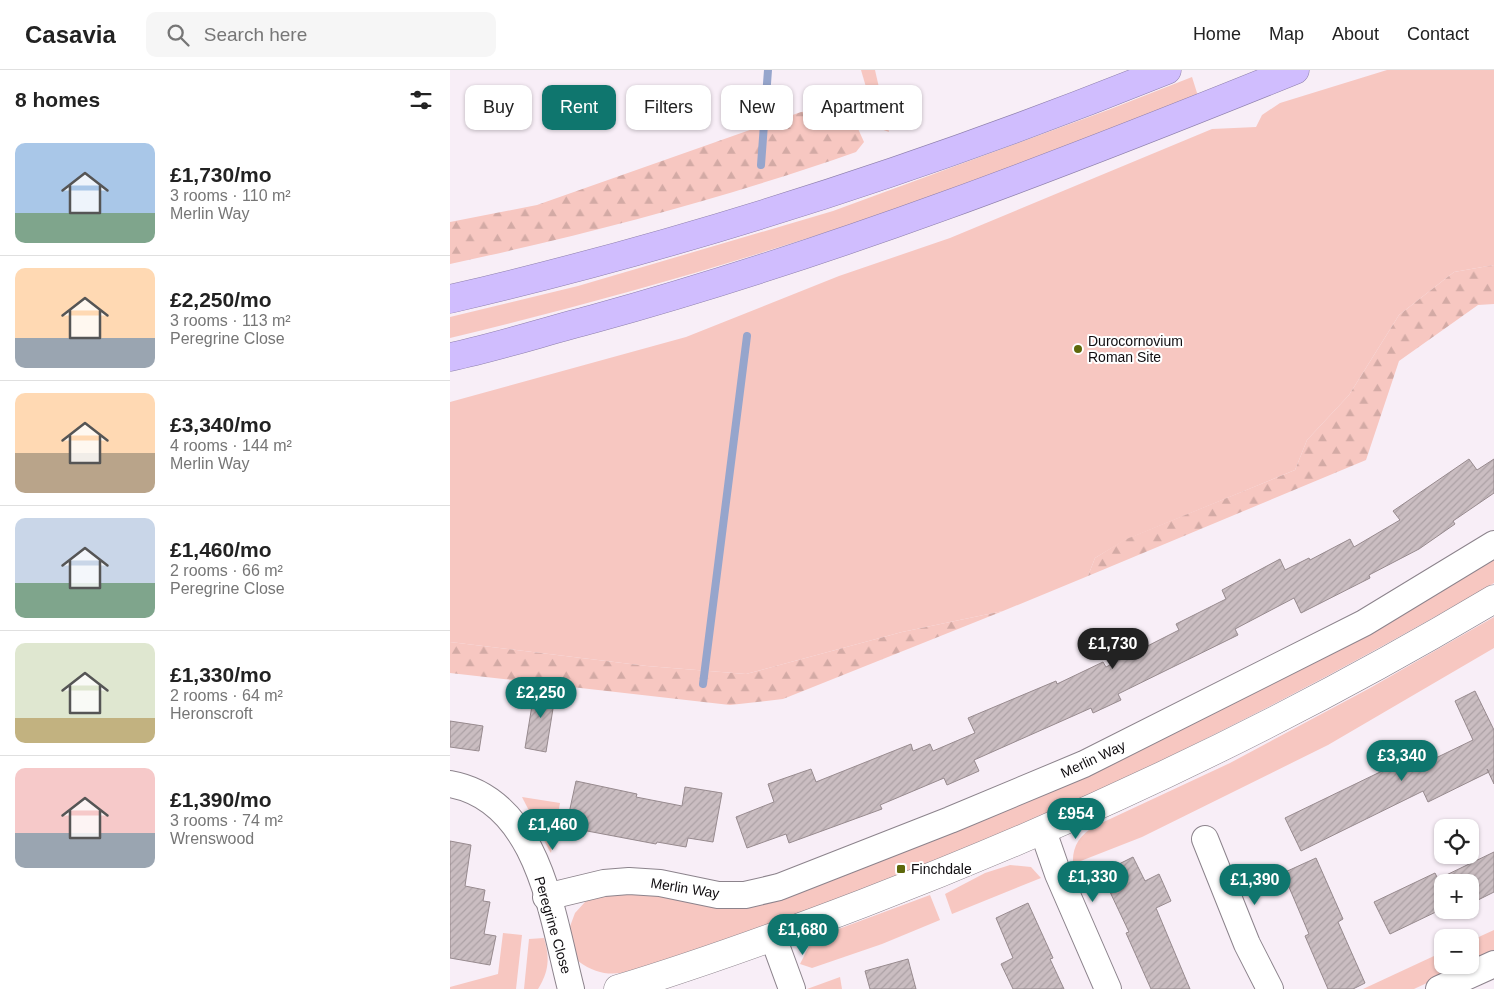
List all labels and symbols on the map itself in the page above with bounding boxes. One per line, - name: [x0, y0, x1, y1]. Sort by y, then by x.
- place label: Durocornovium Roman Site: [1088, 333, 1183, 365]
- marker: Durocornovium Roman Site: [1072, 343, 1084, 355]
- pin: £1,730: [1072, 628, 1154, 670]
- pin: £2,250: [500, 676, 582, 719]
- street label: Merlin Way: [1058, 737, 1128, 781]
- pin: £3,340: [1361, 740, 1443, 782]
- pin: £954: [1046, 798, 1106, 840]
- pin: £1,460: [512, 808, 594, 851]
- pin: £1,330: [1052, 860, 1134, 903]
- place label: Finchdale: [911, 861, 972, 877]
- marker: Finchdale: [895, 863, 907, 875]
- pin: £1,390: [1214, 864, 1296, 906]
- street label: Peregrine Close: [531, 875, 575, 976]
- street label: Merlin Way: [649, 875, 721, 901]
- pin: £1,680: [762, 914, 844, 956]

